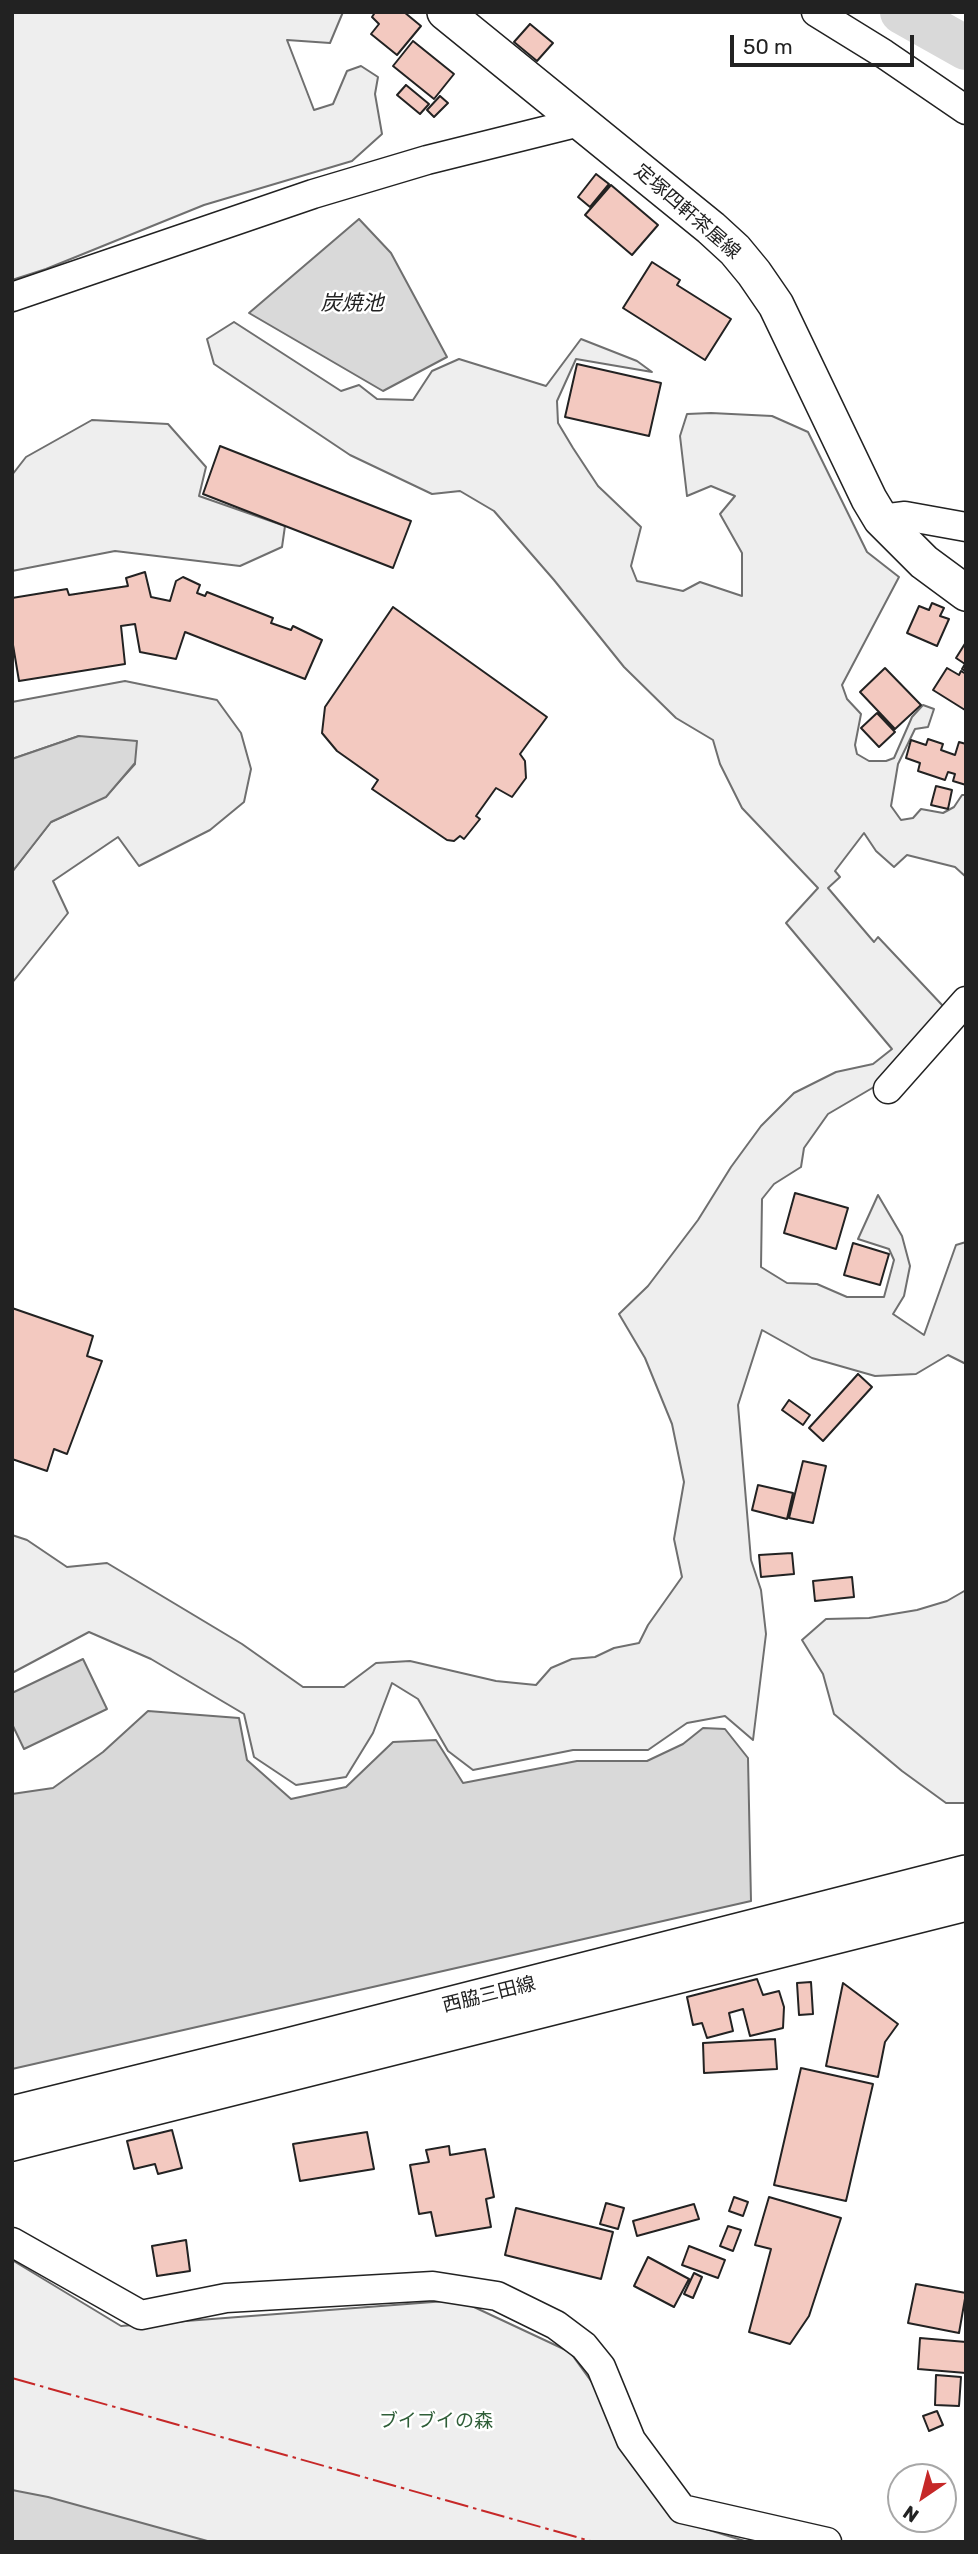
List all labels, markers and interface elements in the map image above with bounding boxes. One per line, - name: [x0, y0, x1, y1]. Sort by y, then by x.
- scale bar: [733, 21, 917, 65]
- text: 50 m: [743, 34, 793, 59]
- street label: 定塚四軒茶屋線: [629, 160, 745, 264]
- water label: 炭焼池: [321, 291, 383, 317]
- street label: 西脇三田線: [440, 1972, 538, 2018]
- park label: ブイブイの森: [379, 2411, 493, 2433]
- north arrow: [887, 2463, 957, 2533]
- text: N: [899, 2501, 923, 2527]

